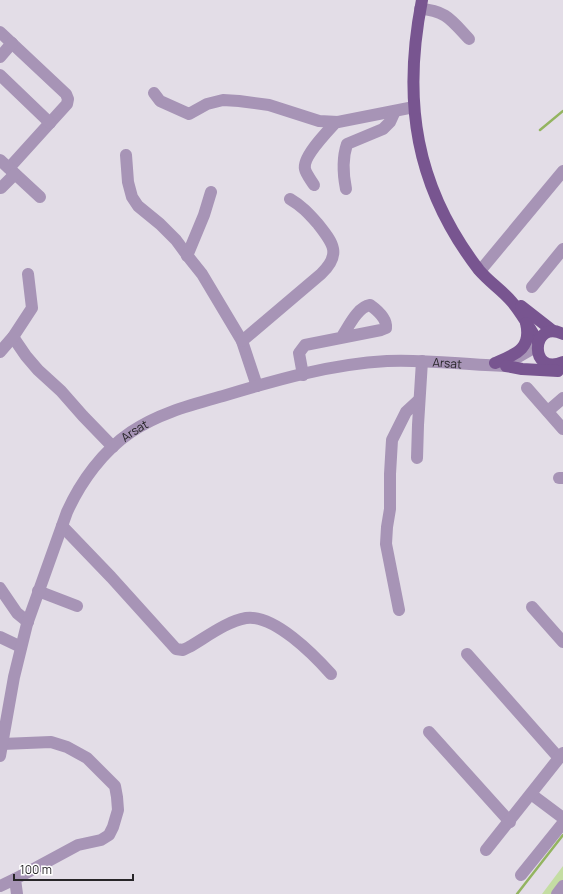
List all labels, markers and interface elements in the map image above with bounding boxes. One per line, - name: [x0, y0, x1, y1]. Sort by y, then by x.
- street label: Arsat: [432, 353, 463, 372]
- street label: Arsat: [117, 415, 151, 445]
- scale bar: [14, 856, 133, 882]
- text: 100 m: [20, 861, 52, 878]

